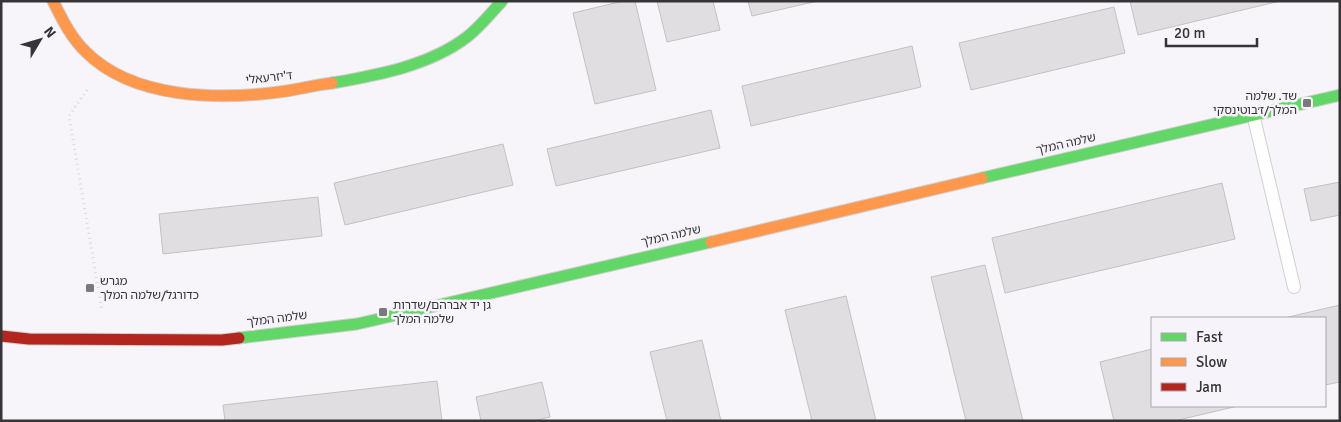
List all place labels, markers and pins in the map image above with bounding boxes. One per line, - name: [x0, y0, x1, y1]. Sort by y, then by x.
- place label: שד. שלמה המלך/ז׳בוטינסקי: [1213, 89, 1297, 118]
- marker: שד. שלמה המלך/ז׳בוטינסקי: [1301, 97, 1313, 109]
- place label: מגרש כדורגל/שלמה המלך: [100, 274, 199, 303]
- marker: מגרש כדורגל/שלמה המלך: [84, 282, 96, 294]
- place label: גן יד אברהם/שדרות שלמה המלך: [393, 298, 491, 327]
- marker: גן יד אברהם/שדרות שלמה המלך: [377, 306, 389, 318]

